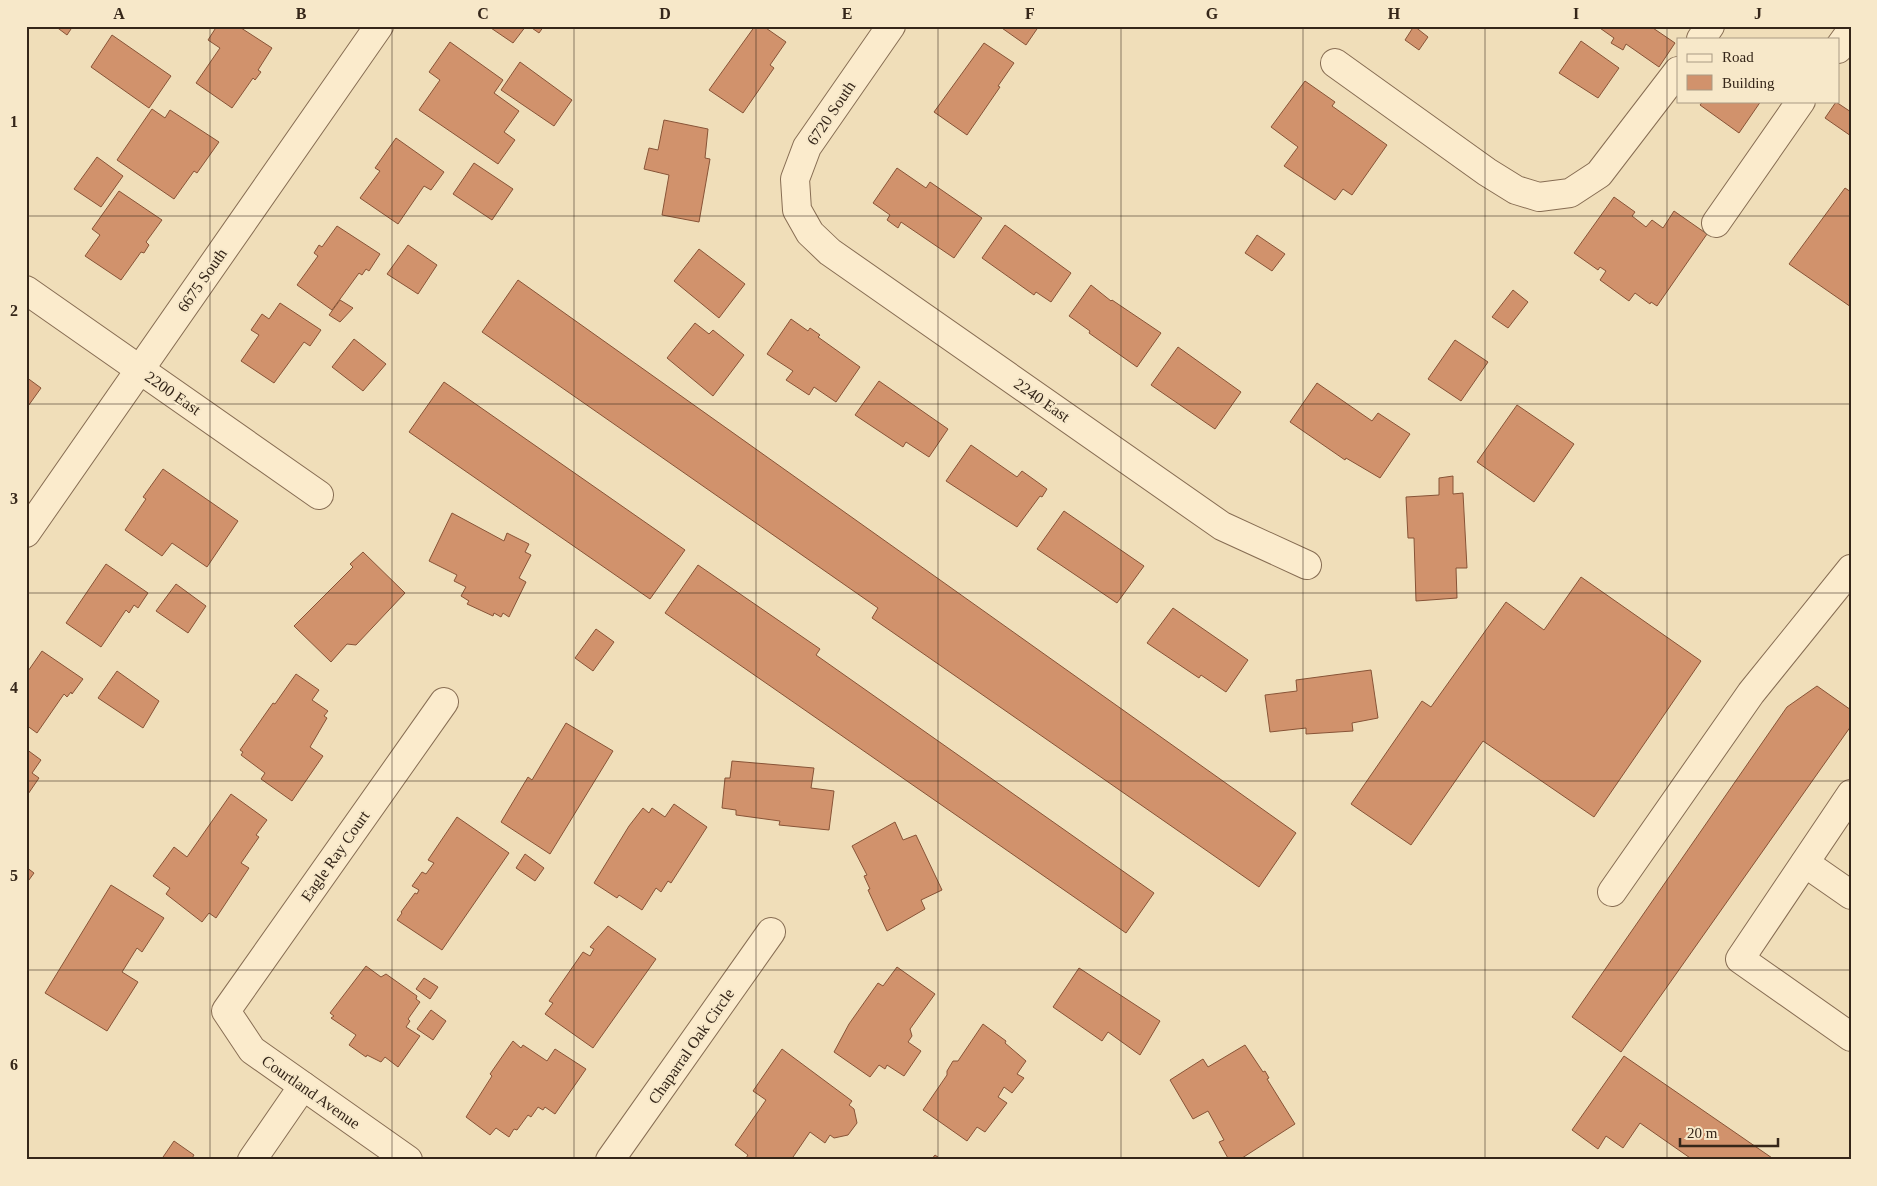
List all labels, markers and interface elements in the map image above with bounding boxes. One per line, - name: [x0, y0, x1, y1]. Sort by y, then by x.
- text: A: [113, 5, 125, 22]
- text: B: [296, 5, 307, 22]
- text: C: [477, 5, 489, 22]
- text: D: [659, 5, 671, 22]
- text: E: [842, 5, 852, 22]
- text: F: [1025, 5, 1035, 22]
- text: G: [1206, 5, 1219, 22]
- text: H: [1388, 5, 1401, 22]
- text: I: [1573, 5, 1579, 22]
- text: J: [1754, 5, 1762, 22]
- legend: [1677, 38, 1840, 102]
- text: Road: [1722, 49, 1754, 65]
- text: Building: [1722, 75, 1775, 91]
- street label: 6720 South: [803, 78, 859, 148]
- text: 1: [10, 113, 18, 130]
- street label: 6675 South: [174, 245, 230, 315]
- text: 2: [10, 302, 18, 319]
- street label: 2200 East: [142, 368, 204, 419]
- street label: 2240 East: [1011, 375, 1073, 426]
- text: 3: [10, 490, 18, 507]
- text: 4: [10, 679, 18, 696]
- street label: Eagle Ray Court: [297, 807, 374, 905]
- text: 5: [10, 867, 18, 884]
- street label: Chaparral Oak Circle: [645, 985, 738, 1107]
- street label: Courtland Avenue: [259, 1052, 363, 1132]
- text: 6: [10, 1056, 18, 1073]
- scale bar: [1680, 1116, 1777, 1148]
- text: 20 m: [1687, 1125, 1718, 1141]

